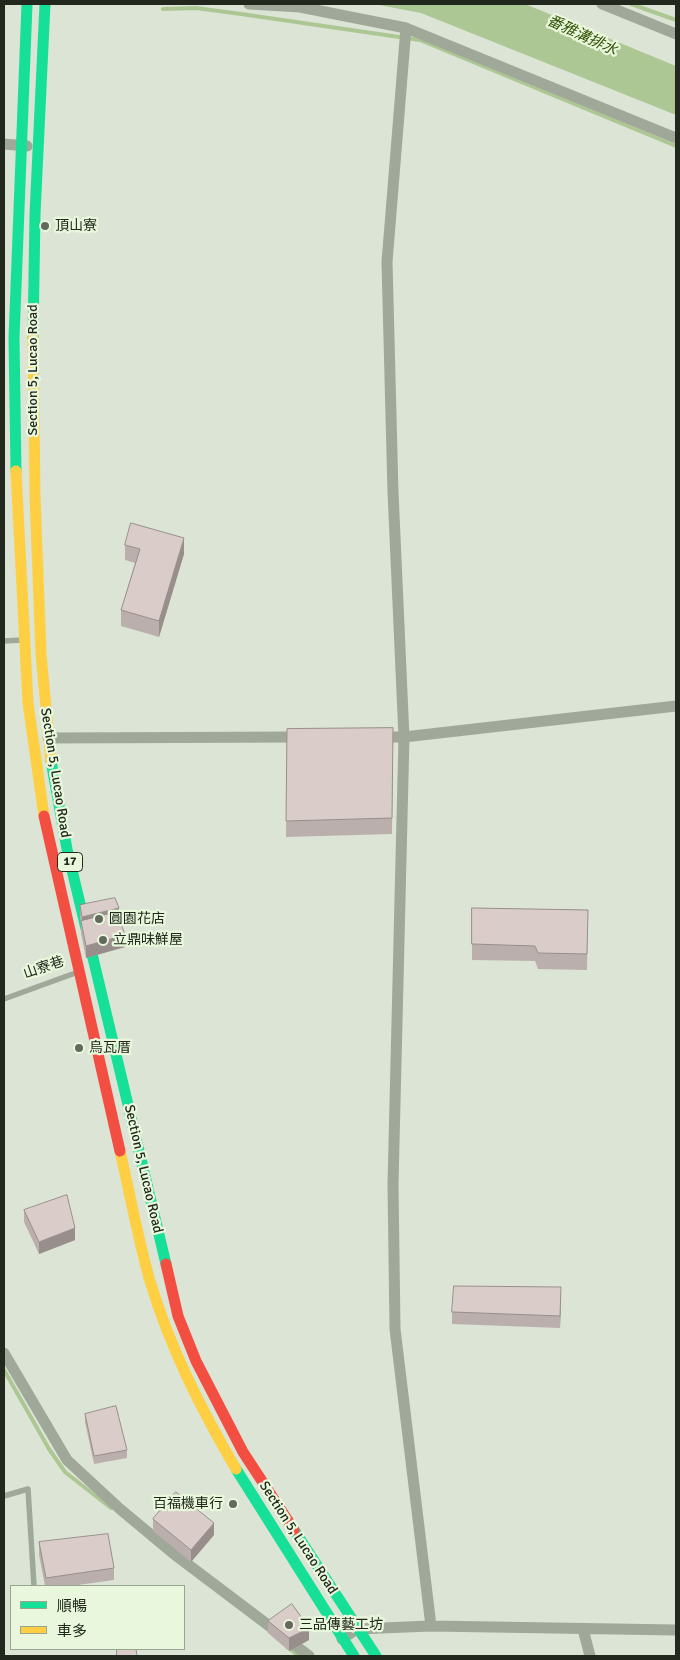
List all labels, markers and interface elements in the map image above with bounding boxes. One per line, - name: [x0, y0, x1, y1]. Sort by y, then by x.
- water label: 番雅溝排水: [544, 12, 620, 60]
- place label: 頂山寮: [55, 218, 97, 234]
- marker: 頂山寮: [39, 220, 51, 232]
- street label: Section 5, Lucao Road: [25, 304, 41, 436]
- street label: Section 5, Lucao Road: [36, 707, 74, 839]
- road number: 17: [58, 852, 82, 872]
- place label: 圓園花店: [109, 911, 165, 927]
- marker: 圓園花店: [93, 913, 105, 925]
- place label: 立鼎味鮮屋: [113, 932, 183, 948]
- marker: 立鼎味鮮屋: [97, 934, 109, 946]
- street label: 山寮巷: [21, 953, 67, 983]
- place label: 烏瓦厝: [89, 1040, 131, 1056]
- marker: 烏瓦厝: [73, 1042, 85, 1054]
- street label: Section 5, Lucao Road: [120, 1103, 166, 1235]
- street label: Section 5, Lucao Road: [255, 1478, 341, 1598]
- place label: 百福機車行: [153, 1496, 223, 1512]
- marker: 百福機車行: [227, 1498, 239, 1510]
- legend: [10, 1585, 185, 1650]
- text: 順暢: [57, 1597, 87, 1615]
- place label: 三品傳藝工坊: [299, 1617, 383, 1633]
- marker: 三品傳藝工坊: [283, 1619, 295, 1631]
- text: 車多: [57, 1622, 87, 1640]

